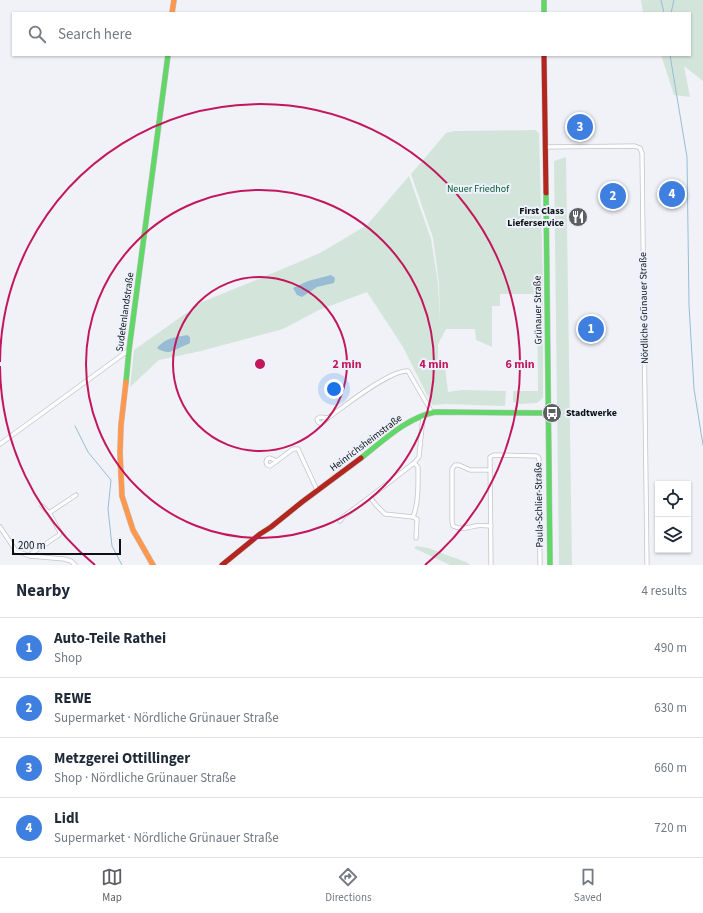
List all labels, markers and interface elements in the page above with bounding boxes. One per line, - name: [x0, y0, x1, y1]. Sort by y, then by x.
- search box: [12, 12, 691, 56]
- icon: search: [26, 23, 48, 45]
- text: Search here: [58, 24, 132, 45]
- pin: 3: [567, 112, 593, 142]
- pin: 4: [659, 179, 685, 209]
- pin: 2: [600, 181, 626, 211]
- park label: Neuer Friedhof: [447, 182, 510, 196]
- place label: First Class Lieferservice: [507, 204, 565, 230]
- restaurant icon: First Class Lieferservice: [567, 206, 589, 228]
- street label: Nördliche Grünauer Straße: [636, 252, 652, 364]
- street label: Sudetenlandstraße: [113, 271, 137, 353]
- street label: Grünauer Straße: [530, 275, 546, 345]
- pin: 1: [578, 314, 604, 344]
- text: 2 min: [332, 356, 362, 373]
- text: 4 min: [419, 356, 449, 373]
- text: 6 min: [505, 356, 535, 373]
- centre of rings: [253, 357, 267, 371]
- your location: [324, 379, 344, 399]
- bus stop icon: Stadtwerke: [541, 402, 563, 424]
- place label: Stadtwerke: [566, 406, 617, 420]
- street label: Heinrichsheimstraße: [327, 411, 405, 475]
- street label: Paula-Schlier-Straße: [531, 462, 547, 548]
- map controls: [655, 481, 691, 553]
- button: locate: [655, 481, 691, 517]
- button: layers: [655, 517, 691, 553]
- scale bar: [12, 537, 121, 556]
- text: 200 m: [18, 538, 46, 553]
- text: Nearby: [16, 579, 70, 603]
- text: 4 results: [642, 582, 687, 600]
- text: Auto-Teile Rathei: [54, 628, 166, 649]
- text: 1: [26, 639, 32, 657]
- text: 490 m: [654, 639, 687, 657]
- text: Shop: [54, 649, 82, 667]
- text: REWE: [54, 688, 92, 709]
- text: 2: [26, 699, 32, 717]
- text: 630 m: [654, 699, 687, 717]
- text: Supermarket · Nördliche Grünauer Straße: [54, 709, 279, 727]
- text: Metzgerei Ottillinger: [54, 748, 190, 769]
- text: 3: [26, 759, 32, 777]
- text: 660 m: [654, 759, 687, 777]
- text: Shop · Nördliche Grünauer Straße: [54, 769, 236, 787]
- text: Lidl: [54, 808, 79, 829]
- text: 4: [26, 819, 32, 837]
- text: 720 m: [654, 819, 687, 837]
- text: Supermarket · Nördliche Grünauer Straße: [54, 829, 279, 847]
- tab: Map: [101, 866, 123, 905]
- tab: Directions: [325, 866, 372, 905]
- tab: Saved: [574, 866, 602, 905]

